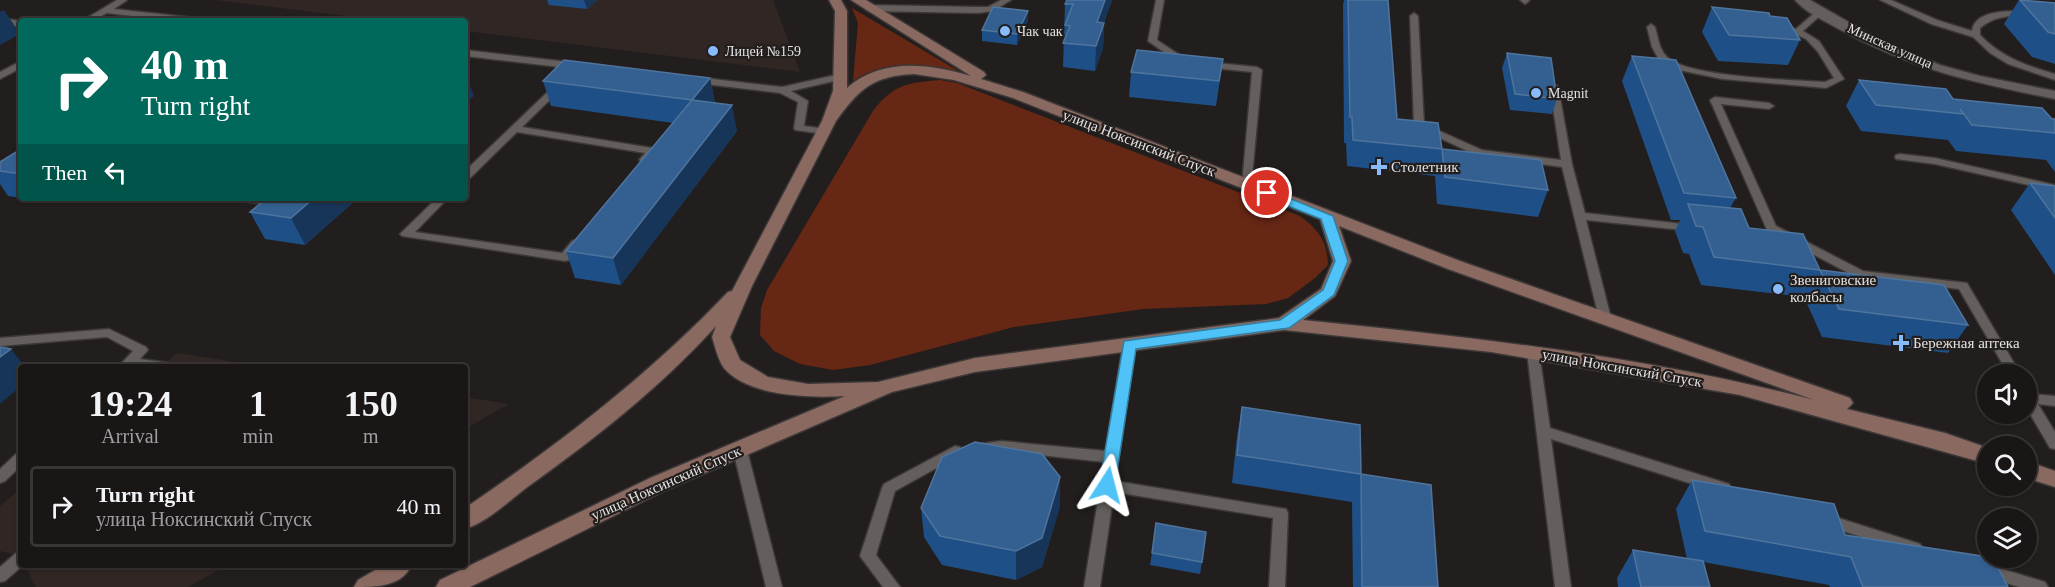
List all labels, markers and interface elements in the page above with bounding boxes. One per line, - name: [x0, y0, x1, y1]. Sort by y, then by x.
- street label: Минская улица: [1845, 21, 1935, 72]
- marker: Чак чак: [998, 24, 1012, 38]
- place label: Чак чак: [1017, 24, 1063, 39]
- icon: right: [42, 42, 120, 120]
- text: 40 m: [141, 42, 229, 88]
- marker: Лицей №159: [706, 44, 720, 58]
- place label: Лицей №159: [725, 44, 801, 59]
- marker: Magnit: [1529, 86, 1543, 100]
- place label: Magnit: [1548, 86, 1589, 101]
- text: Turn right: [141, 91, 250, 121]
- street label: улица Ноксинский Спуск: [1061, 107, 1218, 180]
- icon: left: [99, 156, 132, 189]
- place label: Столетник: [1391, 159, 1459, 175]
- text: Then: [42, 160, 87, 185]
- marker: Столетник: [1372, 160, 1386, 174]
- pin: [1241, 167, 1292, 218]
- icon: arrive: [1250, 176, 1283, 209]
- place label: Звениговские колбасы: [1790, 272, 1876, 305]
- marker: Звениговские колбасы: [1771, 282, 1785, 296]
- place label: Бережная аптека: [1913, 335, 2020, 351]
- marker: Бережная аптека: [1894, 336, 1908, 350]
- street label: улица Ноксинский Спуск: [1541, 346, 1704, 390]
- map controls: [1977, 364, 2037, 568]
- button: sound: [1977, 364, 2037, 424]
- text: 19:24: [88, 384, 172, 424]
- text: 1: [249, 384, 267, 424]
- text: 150: [344, 384, 398, 424]
- text: Arrival: [101, 425, 159, 447]
- text: min: [242, 425, 274, 447]
- text: m: [363, 425, 379, 447]
- button: search: [1977, 436, 2037, 496]
- street label: улица Ноксинский Спуск: [589, 442, 744, 523]
- position arrow: [1075, 453, 1139, 517]
- text: Turn right: [96, 482, 195, 507]
- icon: right: [45, 490, 78, 523]
- text: 40 m: [396, 494, 441, 519]
- text: улица Ноксинский Спуск: [96, 508, 312, 530]
- button: layers: [1977, 508, 2037, 568]

